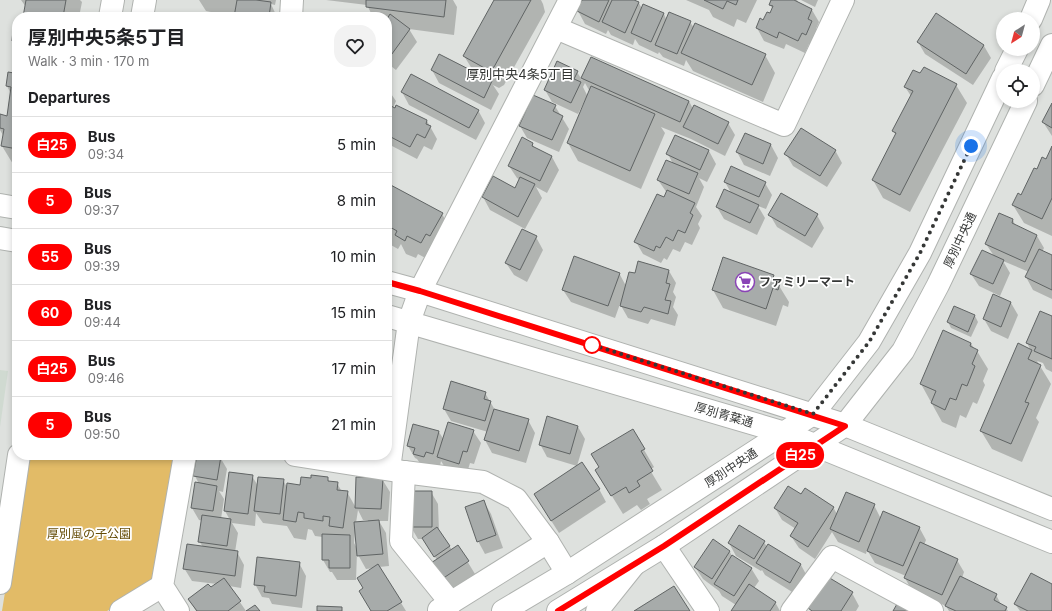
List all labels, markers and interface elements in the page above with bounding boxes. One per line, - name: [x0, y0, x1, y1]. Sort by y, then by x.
- north arrow: [996, 12, 1040, 56]
- map controls: [996, 12, 1040, 108]
- button: heart: [334, 25, 376, 67]
- text: 厚別中央5条5丁目: [28, 26, 185, 49]
- text: Walk · 3 min · 170 m: [28, 53, 149, 69]
- button: locate: [996, 64, 1040, 108]
- district label: 厚別中央4条5丁目: [466, 66, 574, 82]
- text: Departures: [28, 88, 110, 107]
- text: Bus: [88, 127, 115, 146]
- text: 5 min: [337, 135, 376, 154]
- text: 白25: [36, 136, 68, 153]
- your location: [961, 136, 981, 156]
- text: 09:34: [88, 146, 124, 162]
- text: Bus: [84, 183, 112, 202]
- text: 8 min: [337, 191, 376, 210]
- text: 5: [46, 192, 54, 209]
- text: 09:37: [84, 202, 119, 218]
- street label: 厚別中央通: [940, 209, 979, 270]
- text: Bus: [84, 239, 112, 258]
- text: 10 min: [331, 247, 376, 266]
- text: 55: [41, 248, 59, 265]
- text: 09:39: [84, 258, 120, 274]
- supermarket icon: ファミリーマート: [734, 271, 756, 293]
- place label: ファミリーマート: [759, 274, 855, 289]
- text: Bus: [84, 295, 112, 314]
- text: 15 min: [331, 303, 376, 322]
- text: 60: [41, 304, 59, 321]
- text: 09:44: [84, 314, 121, 330]
- unlabelled marker: [583, 336, 601, 354]
- text: Bus: [88, 351, 115, 370]
- text: 17 min: [332, 359, 376, 378]
- text: 白25: [36, 360, 68, 377]
- text: 09:46: [88, 370, 124, 386]
- street label: 厚別青葉通: [693, 399, 755, 430]
- text: Bus: [84, 407, 112, 426]
- text: 21 min: [331, 415, 376, 434]
- text: 5: [46, 416, 54, 433]
- text: 09:50: [84, 426, 120, 442]
- line badge: 白25: [777, 442, 823, 468]
- street label: 厚別中央通: [701, 445, 760, 490]
- text: 白25: [784, 446, 816, 463]
- park label: 厚別風の子公園: [47, 526, 131, 541]

